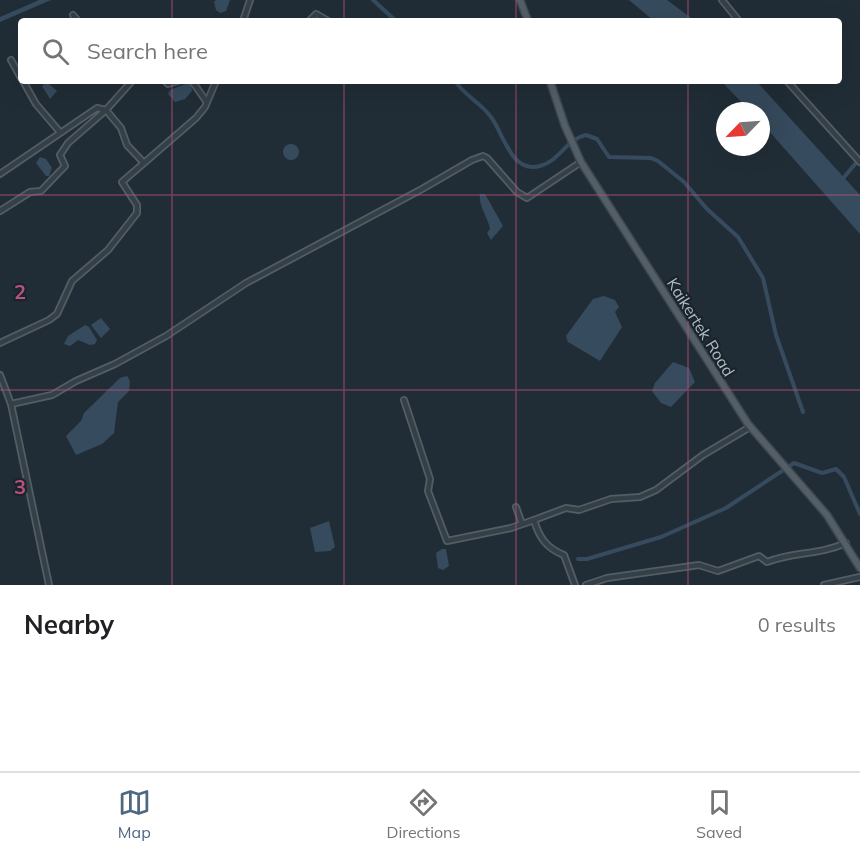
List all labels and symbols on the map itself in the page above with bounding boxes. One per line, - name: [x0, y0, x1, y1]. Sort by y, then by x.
- north arrow: [716, 102, 770, 156]
- street label: Kaikertek Road: [663, 274, 739, 380]
- text: 2: [14, 279, 26, 304]
- text: 3: [14, 474, 26, 499]

